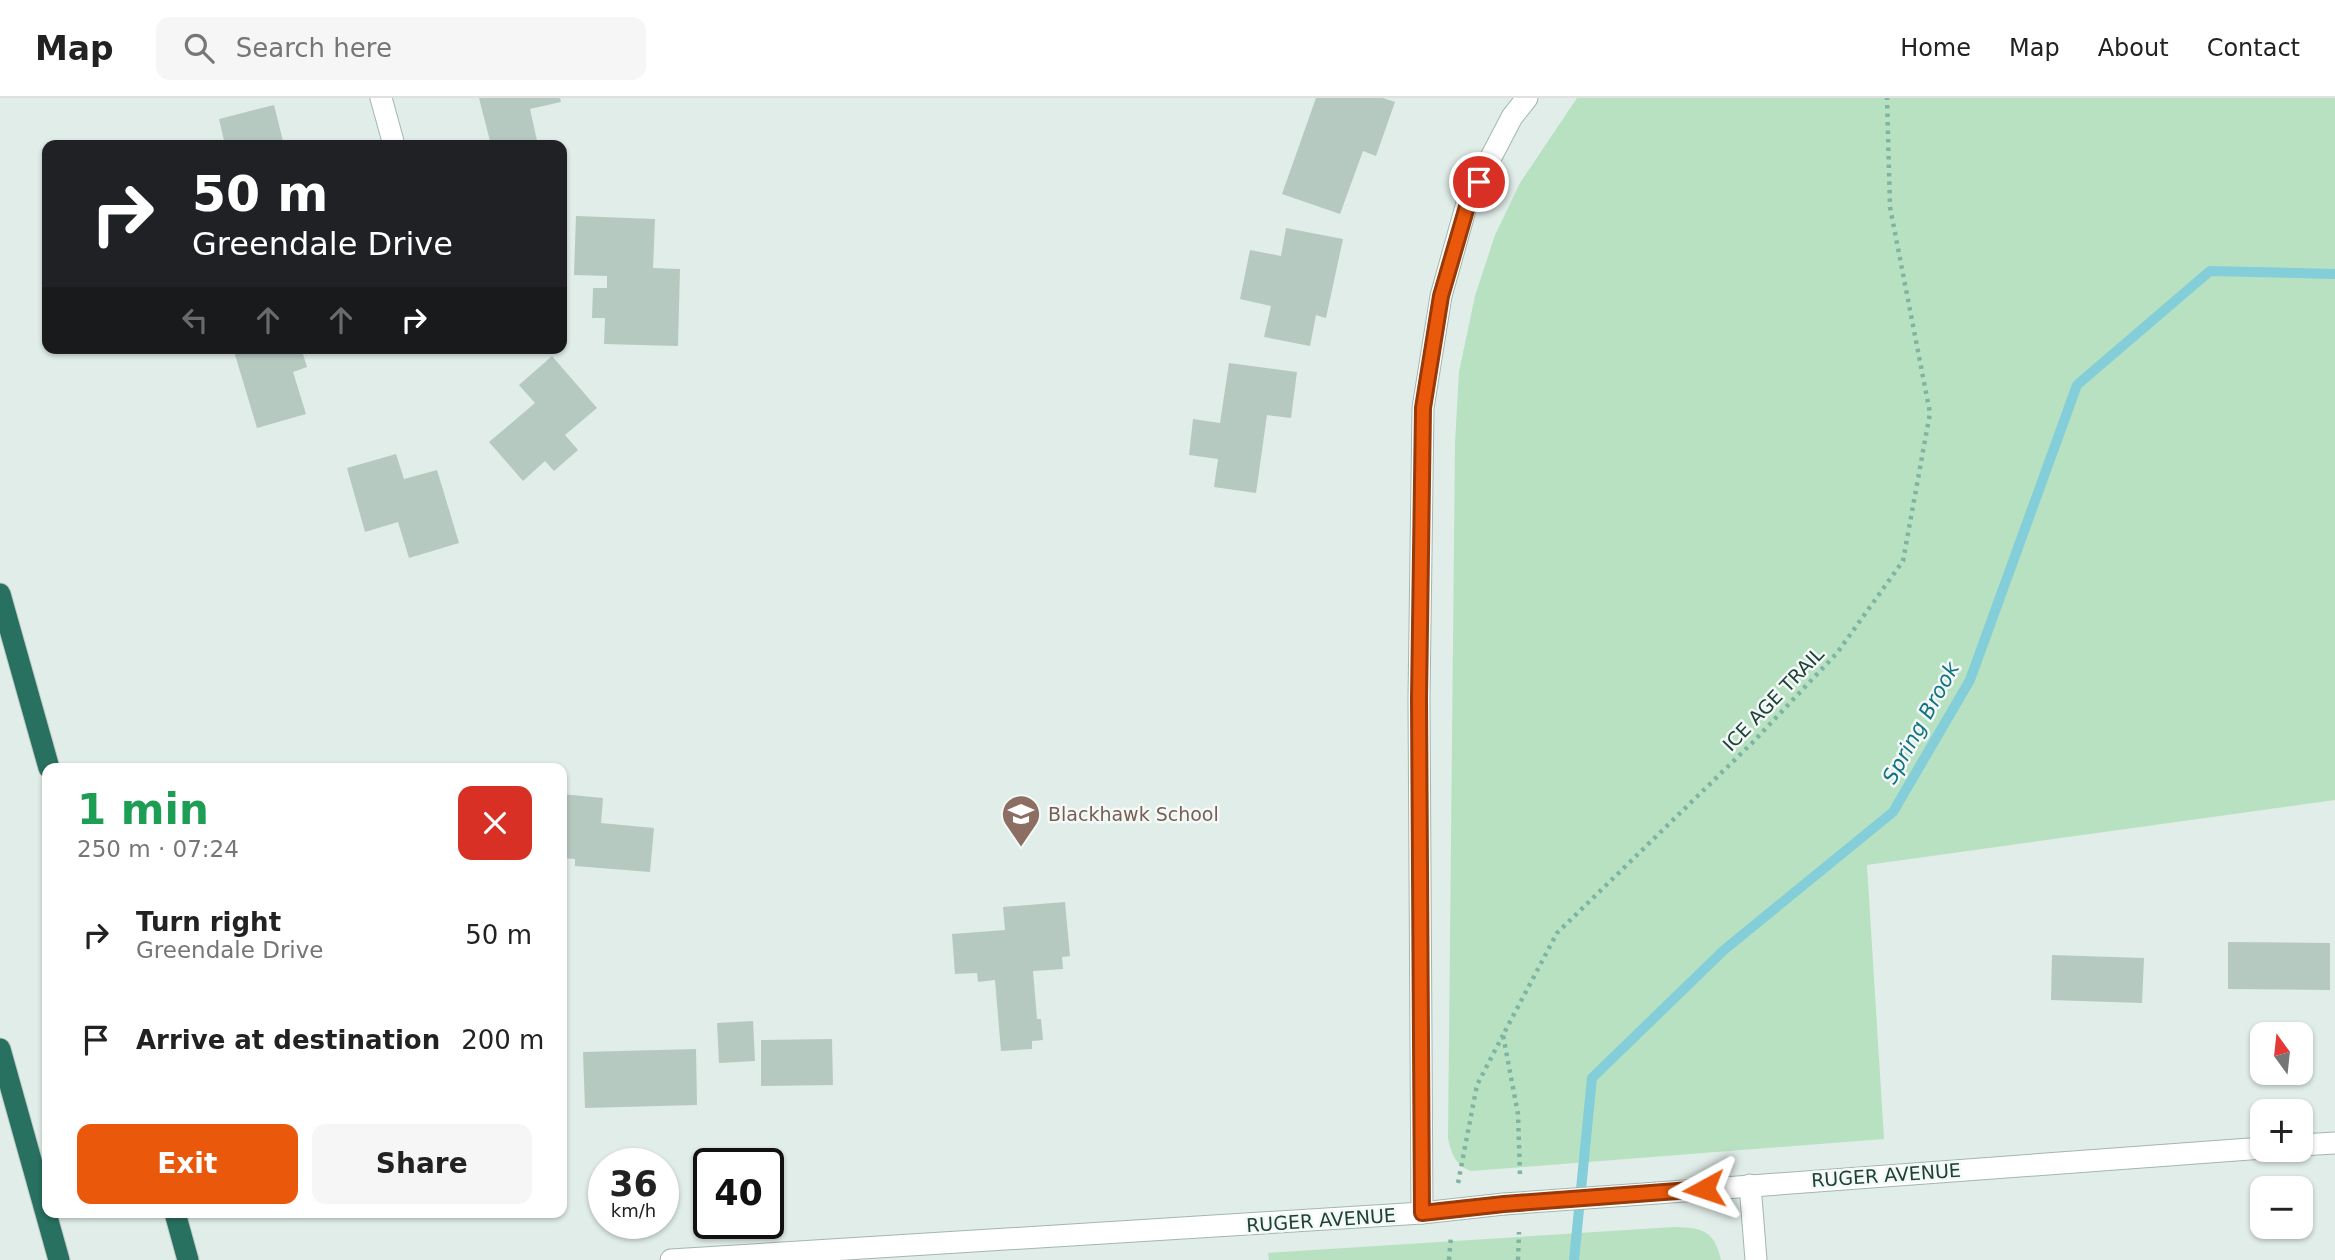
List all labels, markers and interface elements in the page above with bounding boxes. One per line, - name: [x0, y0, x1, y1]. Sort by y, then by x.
- search box: [156, 17, 646, 80]
- text: Map: [35, 29, 114, 68]
- icon: search: [180, 29, 218, 67]
- text: Search here: [236, 33, 392, 63]
- text: Home: [1900, 34, 1971, 62]
- text: Map: [2009, 34, 2060, 62]
- text: About: [2098, 34, 2169, 62]
- text: Contact: [2207, 34, 2300, 62]
- pin: [1449, 152, 1509, 212]
- icon: arrive: [1460, 163, 1498, 201]
- text: 50 m: [192, 166, 328, 223]
- icon: right: [77, 168, 168, 259]
- text: Greendale Drive: [192, 225, 453, 263]
- icon: left: [176, 301, 214, 339]
- icon: ahead: [249, 301, 287, 339]
- icon: ahead: [322, 301, 360, 339]
- icon: right: [395, 301, 433, 339]
- street label: ICE AGE TRAIL: [1718, 642, 1828, 755]
- water label: Spring Brook: [1878, 657, 1965, 788]
- text: 1 min: [77, 785, 209, 834]
- button: close: [458, 786, 532, 860]
- school or university icon: Blackhawk School: [1000, 793, 1042, 848]
- place label: Blackhawk School: [1048, 803, 1219, 825]
- text: 250 m · 07:24: [77, 836, 239, 862]
- text: Turn right: [136, 907, 281, 937]
- icon: right: [77, 916, 115, 954]
- text: 50 m: [465, 920, 532, 950]
- text: Greendale Drive: [136, 937, 324, 963]
- icon: arrive: [77, 1021, 115, 1059]
- north arrow: [2250, 1022, 2314, 1085]
- map controls: [2250, 1022, 2313, 1239]
- text: Arrive at destination: [136, 1025, 440, 1055]
- text: 200 m: [461, 1025, 544, 1055]
- button: +: [2250, 1099, 2313, 1162]
- button: Exit: [77, 1124, 298, 1204]
- button: Share: [312, 1124, 532, 1204]
- speed limit sign: 40: [693, 1148, 784, 1239]
- position arrow: [1667, 1152, 1741, 1226]
- street label: RUGER AVENUE: [1810, 1159, 1962, 1191]
- text: 36: [609, 1164, 658, 1204]
- button: −: [2250, 1176, 2313, 1239]
- text: km/h: [611, 1200, 656, 1221]
- street label: RUGER AVENUE: [1245, 1204, 1397, 1236]

